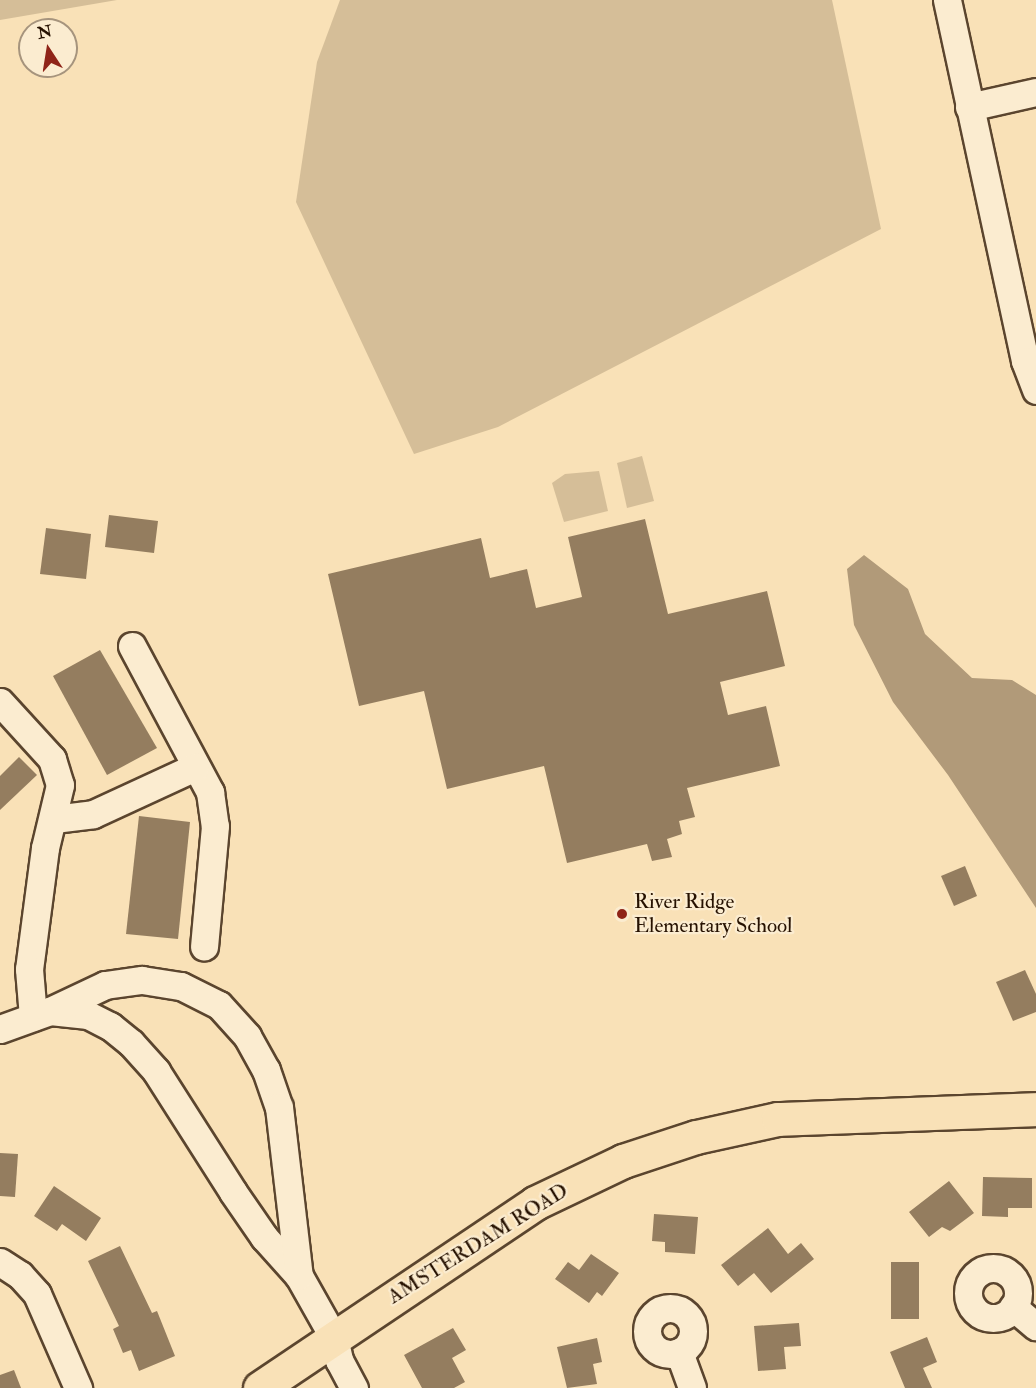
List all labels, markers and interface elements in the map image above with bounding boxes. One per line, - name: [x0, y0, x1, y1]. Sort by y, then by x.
- north arrow: [18, 18, 78, 78]
- text: N: [36, 21, 54, 44]
- place label: River Ridge Elementary School: [634, 889, 792, 939]
- marker: River Ridge Elementary School: [615, 907, 629, 921]
- street label: AMSTERDAM ROAD: [383, 1178, 573, 1310]

